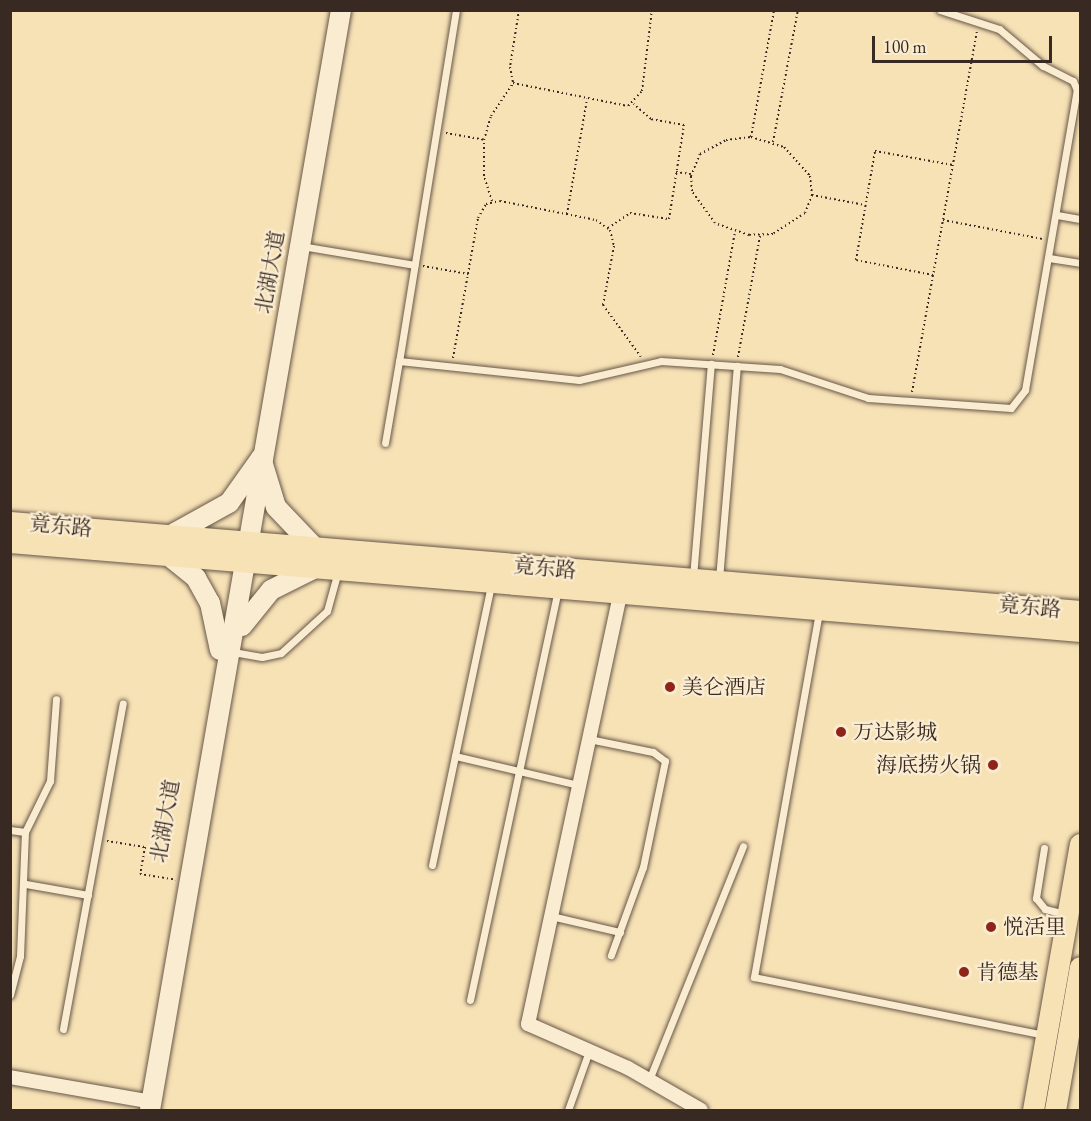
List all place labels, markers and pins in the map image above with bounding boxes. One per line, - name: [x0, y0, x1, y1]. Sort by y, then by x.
- place label: 美仑酒店: [682, 674, 766, 700]
- marker: 美仑酒店: [663, 680, 677, 694]
- place label: 万达影城: [853, 719, 937, 745]
- marker: 万达影城: [834, 725, 848, 739]
- place label: 海底捞火锅: [876, 752, 981, 778]
- marker: 海底捞火锅: [986, 758, 1000, 772]
- place label: 悦活里: [1003, 914, 1066, 940]
- marker: 悦活里: [984, 920, 998, 934]
- place label: 肯德基: [976, 959, 1039, 985]
- marker: 肯德基: [957, 965, 971, 979]

